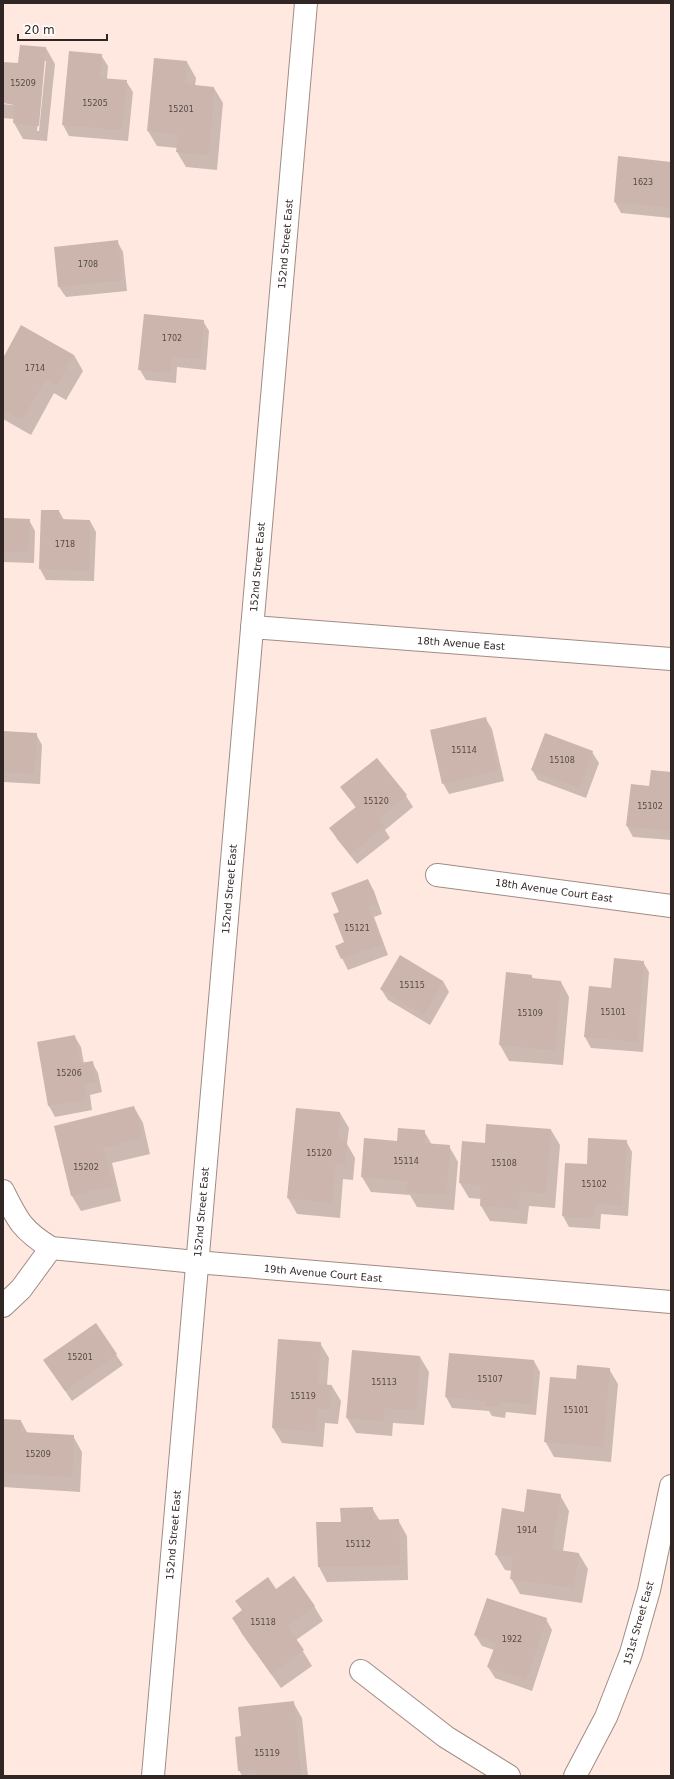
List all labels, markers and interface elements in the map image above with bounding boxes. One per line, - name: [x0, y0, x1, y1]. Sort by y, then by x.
- scale bar: [18, 16, 107, 42]
- text: 20 m: [24, 23, 55, 37]
- house number: 15209: [10, 79, 36, 88]
- house number: 15205: [82, 99, 108, 108]
- house number: 15201: [168, 105, 194, 114]
- house number: 1623: [633, 178, 653, 187]
- street label: 152nd Street East: [276, 199, 295, 289]
- house number: 1708: [78, 260, 98, 269]
- house number: 1702: [162, 334, 182, 343]
- house number: 1714: [25, 364, 45, 373]
- street label: 152nd Street East: [248, 522, 267, 612]
- house number: 1718: [55, 540, 75, 549]
- street label: 18th Avenue East: [417, 635, 505, 652]
- house number: 15114: [451, 746, 477, 755]
- house number: 15108: [549, 756, 575, 765]
- house number: 15120: [363, 797, 389, 806]
- house number: 15102: [637, 802, 663, 811]
- street label: 152nd Street East: [220, 844, 239, 934]
- street label: 18th Avenue Court East: [494, 877, 614, 904]
- house number: 15121: [344, 924, 370, 933]
- house number: 15115: [399, 981, 425, 990]
- house number: 15101: [600, 1008, 626, 1017]
- house number: 15109: [517, 1009, 543, 1018]
- house number: 15206: [56, 1069, 82, 1078]
- house number: 15120: [306, 1149, 332, 1158]
- house number: 15114: [393, 1157, 419, 1166]
- house number: 15108: [491, 1159, 517, 1168]
- house number: 15202: [73, 1163, 99, 1172]
- street label: 152nd Street East: [192, 1167, 211, 1257]
- house number: 15102: [581, 1180, 607, 1189]
- street label: 19th Avenue Court East: [263, 1263, 383, 1284]
- house number: 15201: [67, 1353, 93, 1362]
- house number: 15107: [477, 1375, 503, 1384]
- house number: 15113: [371, 1378, 397, 1387]
- house number: 15119: [290, 1392, 316, 1401]
- house number: 15101: [563, 1406, 589, 1415]
- house number: 15209: [25, 1450, 51, 1459]
- street label: 152nd Street East: [164, 1490, 183, 1580]
- house number: 1914: [517, 1526, 537, 1535]
- house number: 15112: [345, 1540, 371, 1549]
- street label: 151st Street East: [621, 1580, 656, 1666]
- house number: 15118: [250, 1618, 276, 1627]
- house number: 1922: [502, 1635, 522, 1644]
- house number: 15119: [254, 1749, 280, 1758]

